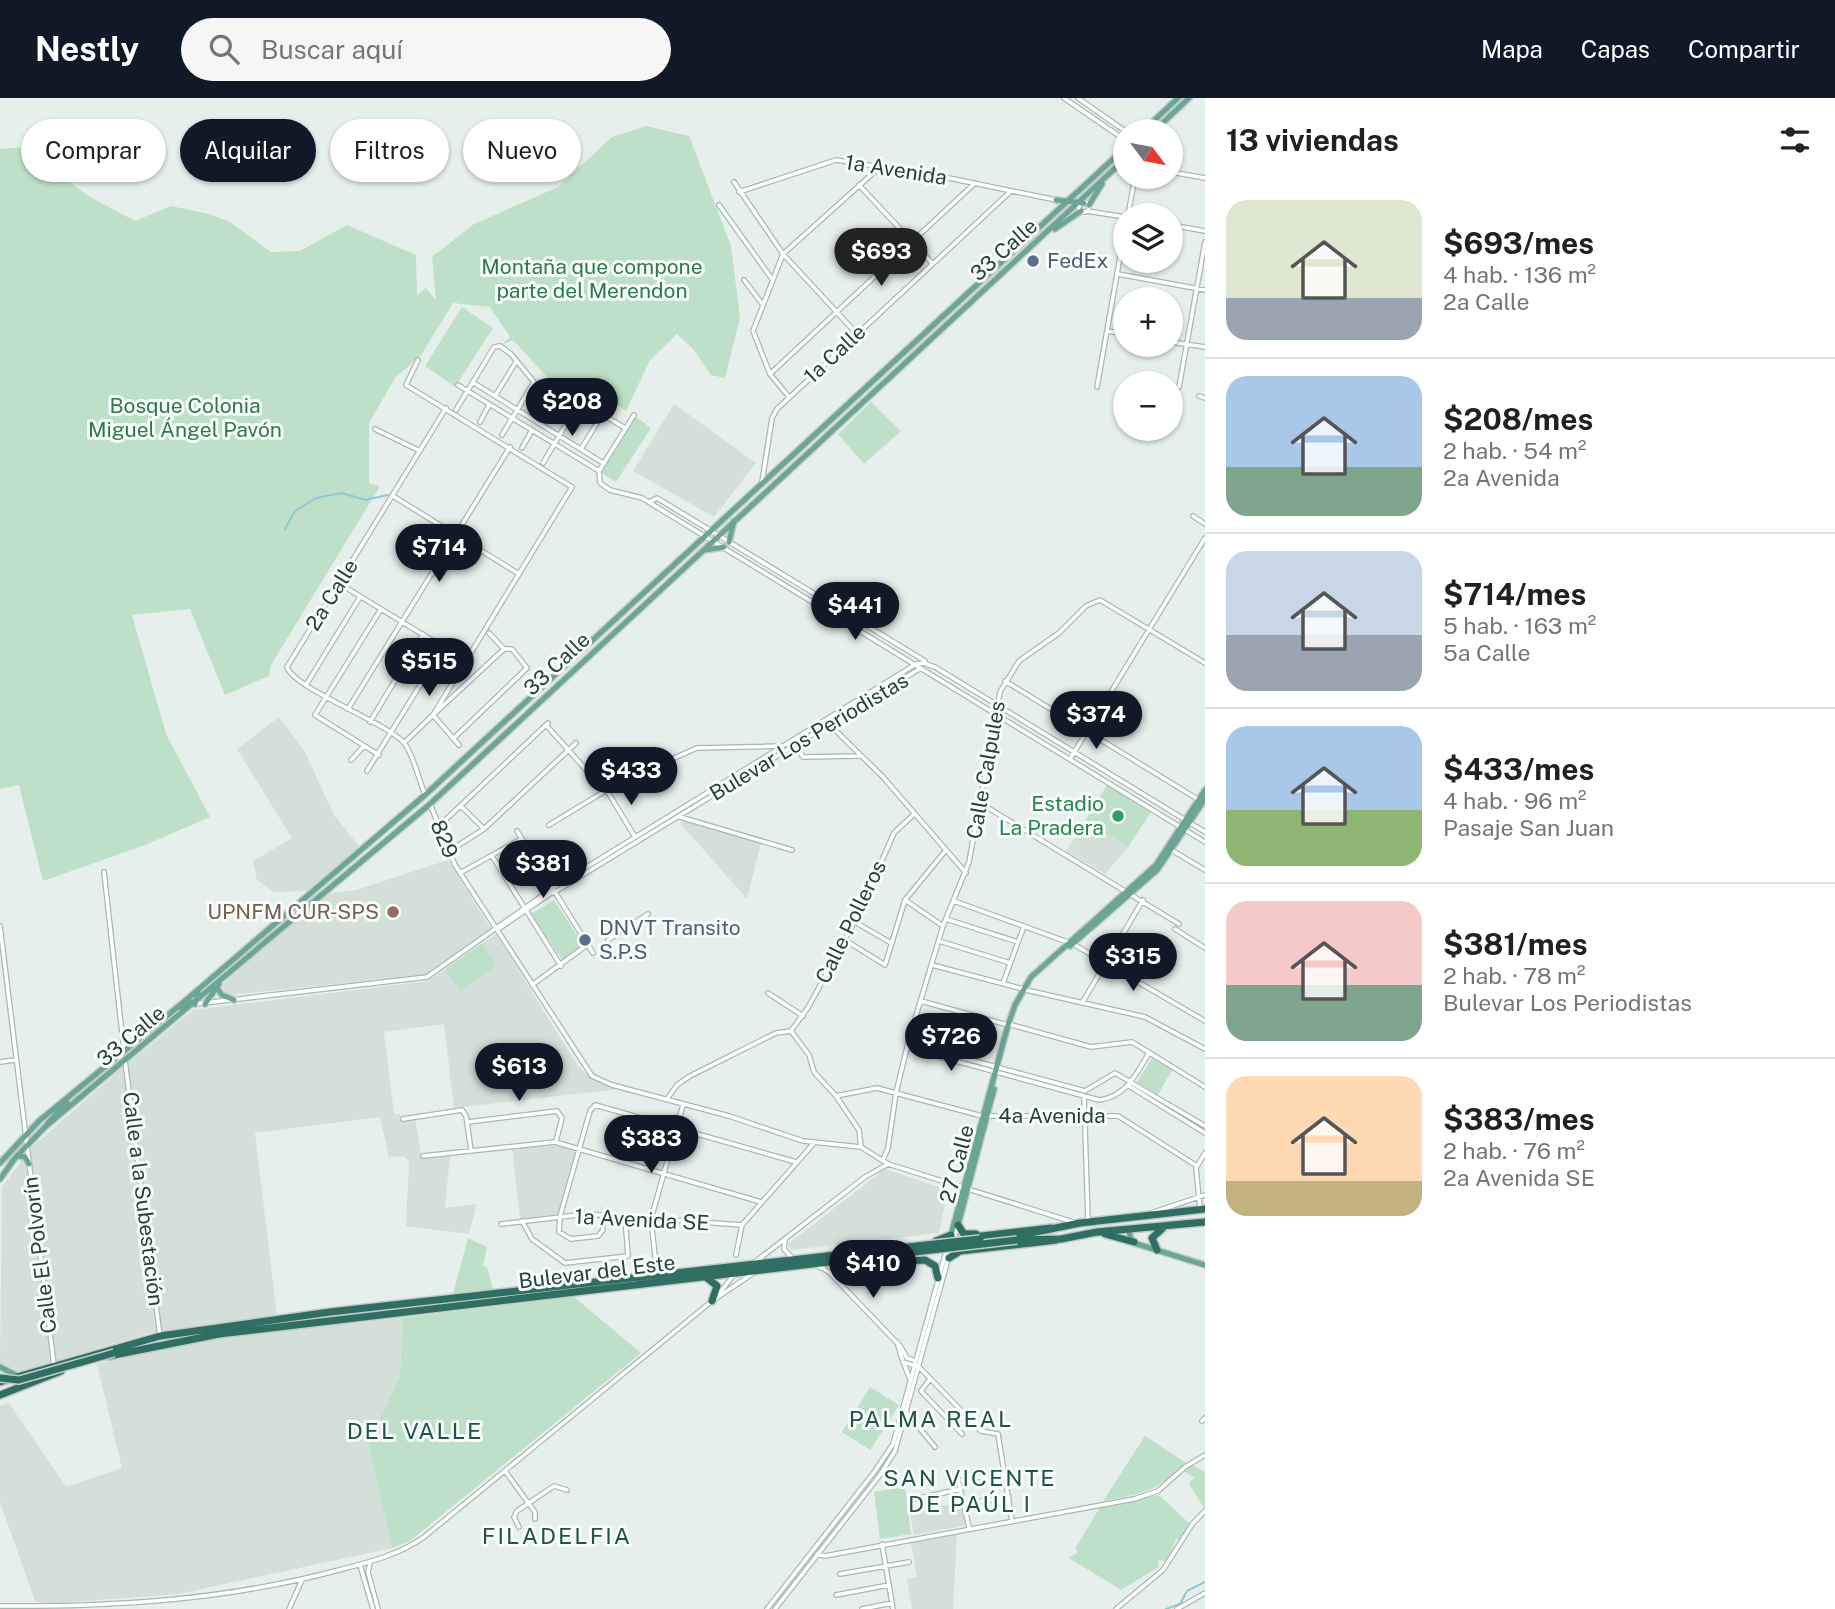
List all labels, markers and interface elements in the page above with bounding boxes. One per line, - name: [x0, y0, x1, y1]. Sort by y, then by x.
- search box: [181, 18, 671, 81]
- text: Nestly: [35, 30, 139, 68]
- icon: search: [205, 30, 243, 68]
- text: Buscar aquí: [261, 34, 403, 65]
- text: Mapa: [1481, 35, 1543, 63]
- text: Capas: [1581, 35, 1650, 63]
- text: Compartir: [1688, 35, 1800, 63]
- chip: Comprar: [21, 119, 166, 182]
- chip: Alquilar: [180, 119, 316, 182]
- chip: Filtros: [330, 119, 449, 182]
- chip: Nuevo: [463, 119, 581, 182]
- north arrow: [1113, 119, 1183, 189]
- map controls: [1113, 119, 1183, 441]
- icon: filters: [1776, 121, 1814, 159]
- text: 13 viviendas: [1226, 122, 1399, 158]
- street label: 1a Avenida: [843, 149, 949, 190]
- button: layers: [1113, 203, 1183, 273]
- street label: 33 Calle: [965, 213, 1042, 286]
- text: $693/mes: [1443, 225, 1594, 261]
- pin: $693: [840, 228, 922, 288]
- icon: home: [1282, 228, 1366, 312]
- text: $693: [850, 237, 912, 264]
- place label: FedEx: [1047, 248, 1108, 273]
- marker: FedEx: [1025, 253, 1041, 269]
- park label: Montaña que compone parte del Merendon: [481, 254, 703, 303]
- text: 4 hab. · 136 m²: [1443, 261, 1596, 288]
- button: +: [1113, 287, 1183, 357]
- text: 2a Calle: [1443, 288, 1529, 315]
- street label: 1a Calle: [799, 319, 871, 388]
- button: −: [1113, 371, 1183, 441]
- pin: $208: [531, 378, 613, 438]
- text: $208: [542, 387, 602, 414]
- park label: Bosque Colonia Miguel Ángel Pavón: [88, 393, 282, 442]
- text: $208/mes: [1443, 401, 1593, 437]
- icon: home: [1282, 404, 1366, 488]
- text: 2 hab. · 54 m²: [1443, 437, 1586, 464]
- text: 2a Avenida: [1443, 464, 1560, 491]
- pin: $714: [398, 524, 480, 584]
- text: $714: [411, 533, 467, 560]
- street label: 2a Calle: [300, 555, 363, 635]
- text: $714/mes: [1443, 576, 1586, 612]
- icon: home: [1282, 579, 1366, 663]
- pin: $441: [814, 582, 896, 642]
- text: $441: [827, 591, 883, 618]
- text: 5 hab. · 163 m²: [1443, 612, 1596, 639]
- street label: 33 Calle: [518, 627, 595, 700]
- pin: $515: [388, 638, 470, 698]
- text: 5a Calle: [1443, 639, 1530, 666]
- text: $515: [401, 647, 457, 674]
- street label: Bulevar Los Periodistas: [705, 667, 913, 806]
- pin: $374: [1055, 692, 1137, 751]
- street label: Calle Calpules: [961, 699, 1010, 841]
- text: $374: [1066, 700, 1126, 727]
- pin: $433: [590, 748, 672, 807]
- text: $433/mes: [1443, 751, 1594, 787]
- icon: home: [1282, 754, 1366, 838]
- text: $433: [600, 756, 662, 783]
- text: 4 hab. · 96 m²: [1443, 787, 1587, 814]
- place label: Estadio La Pradera: [999, 791, 1104, 840]
- marker: Estadio La Pradera: [1110, 808, 1126, 824]
- text: Pasaje San Juan: [1443, 814, 1614, 841]
- street label: 829: [425, 816, 464, 862]
- pin: $381: [502, 840, 584, 900]
- text: $381: [515, 849, 571, 876]
- street label: Calle Polleros: [810, 856, 891, 987]
- place label: UPNFM CUR-SPS: [207, 899, 379, 924]
- marker: UPNFM CUR-SPS: [385, 904, 401, 920]
- place label: DNVT Transito S.P.S: [599, 915, 741, 964]
- text: $381/mes: [1443, 926, 1588, 962]
- icon: home: [1282, 929, 1366, 1013]
- marker: DNVT Transito S.P.S: [577, 932, 593, 948]
- pin: $315: [1092, 934, 1174, 993]
- text: $315: [1105, 942, 1161, 969]
- text: 2 hab. · 78 m²: [1443, 962, 1585, 989]
- text: Bulevar Los Periodistas: [1443, 989, 1692, 1016]
- street label: 33 Calle: [92, 1000, 170, 1071]
- pin: $726: [910, 1014, 992, 1073]
- text: $726: [921, 1022, 981, 1049]
- pin: $613: [478, 1044, 560, 1103]
- text: $613: [491, 1052, 547, 1079]
- street label: Calle a la Subestación: [118, 1090, 169, 1308]
- text: $383/mes: [1443, 1101, 1595, 1137]
- street label: 4a Avenida: [998, 1103, 1106, 1128]
- icon: home: [1282, 1104, 1366, 1188]
- pin: $383: [610, 1116, 692, 1175]
- street label: 27 Calle: [934, 1122, 979, 1206]
- text: $383: [620, 1124, 682, 1151]
- text: 2 hab. · 76 m²: [1443, 1137, 1585, 1164]
- text: 2a Avenida SE: [1443, 1164, 1595, 1191]
- street label: Calle El Polvorín: [17, 1175, 62, 1335]
- street label: 1a Avenida SE: [574, 1203, 710, 1236]
- pin: $410: [832, 1240, 914, 1300]
- street label: Bulevar del Este: [517, 1249, 677, 1294]
- text: $410: [845, 1249, 901, 1276]
- district label: PALMA REAL: [849, 1405, 1013, 1432]
- district label: DEL VALLE: [347, 1417, 483, 1444]
- district label: SAN VICENTE DE PAÚL I: [883, 1464, 1057, 1517]
- district label: FILADELFIA: [482, 1522, 632, 1549]

